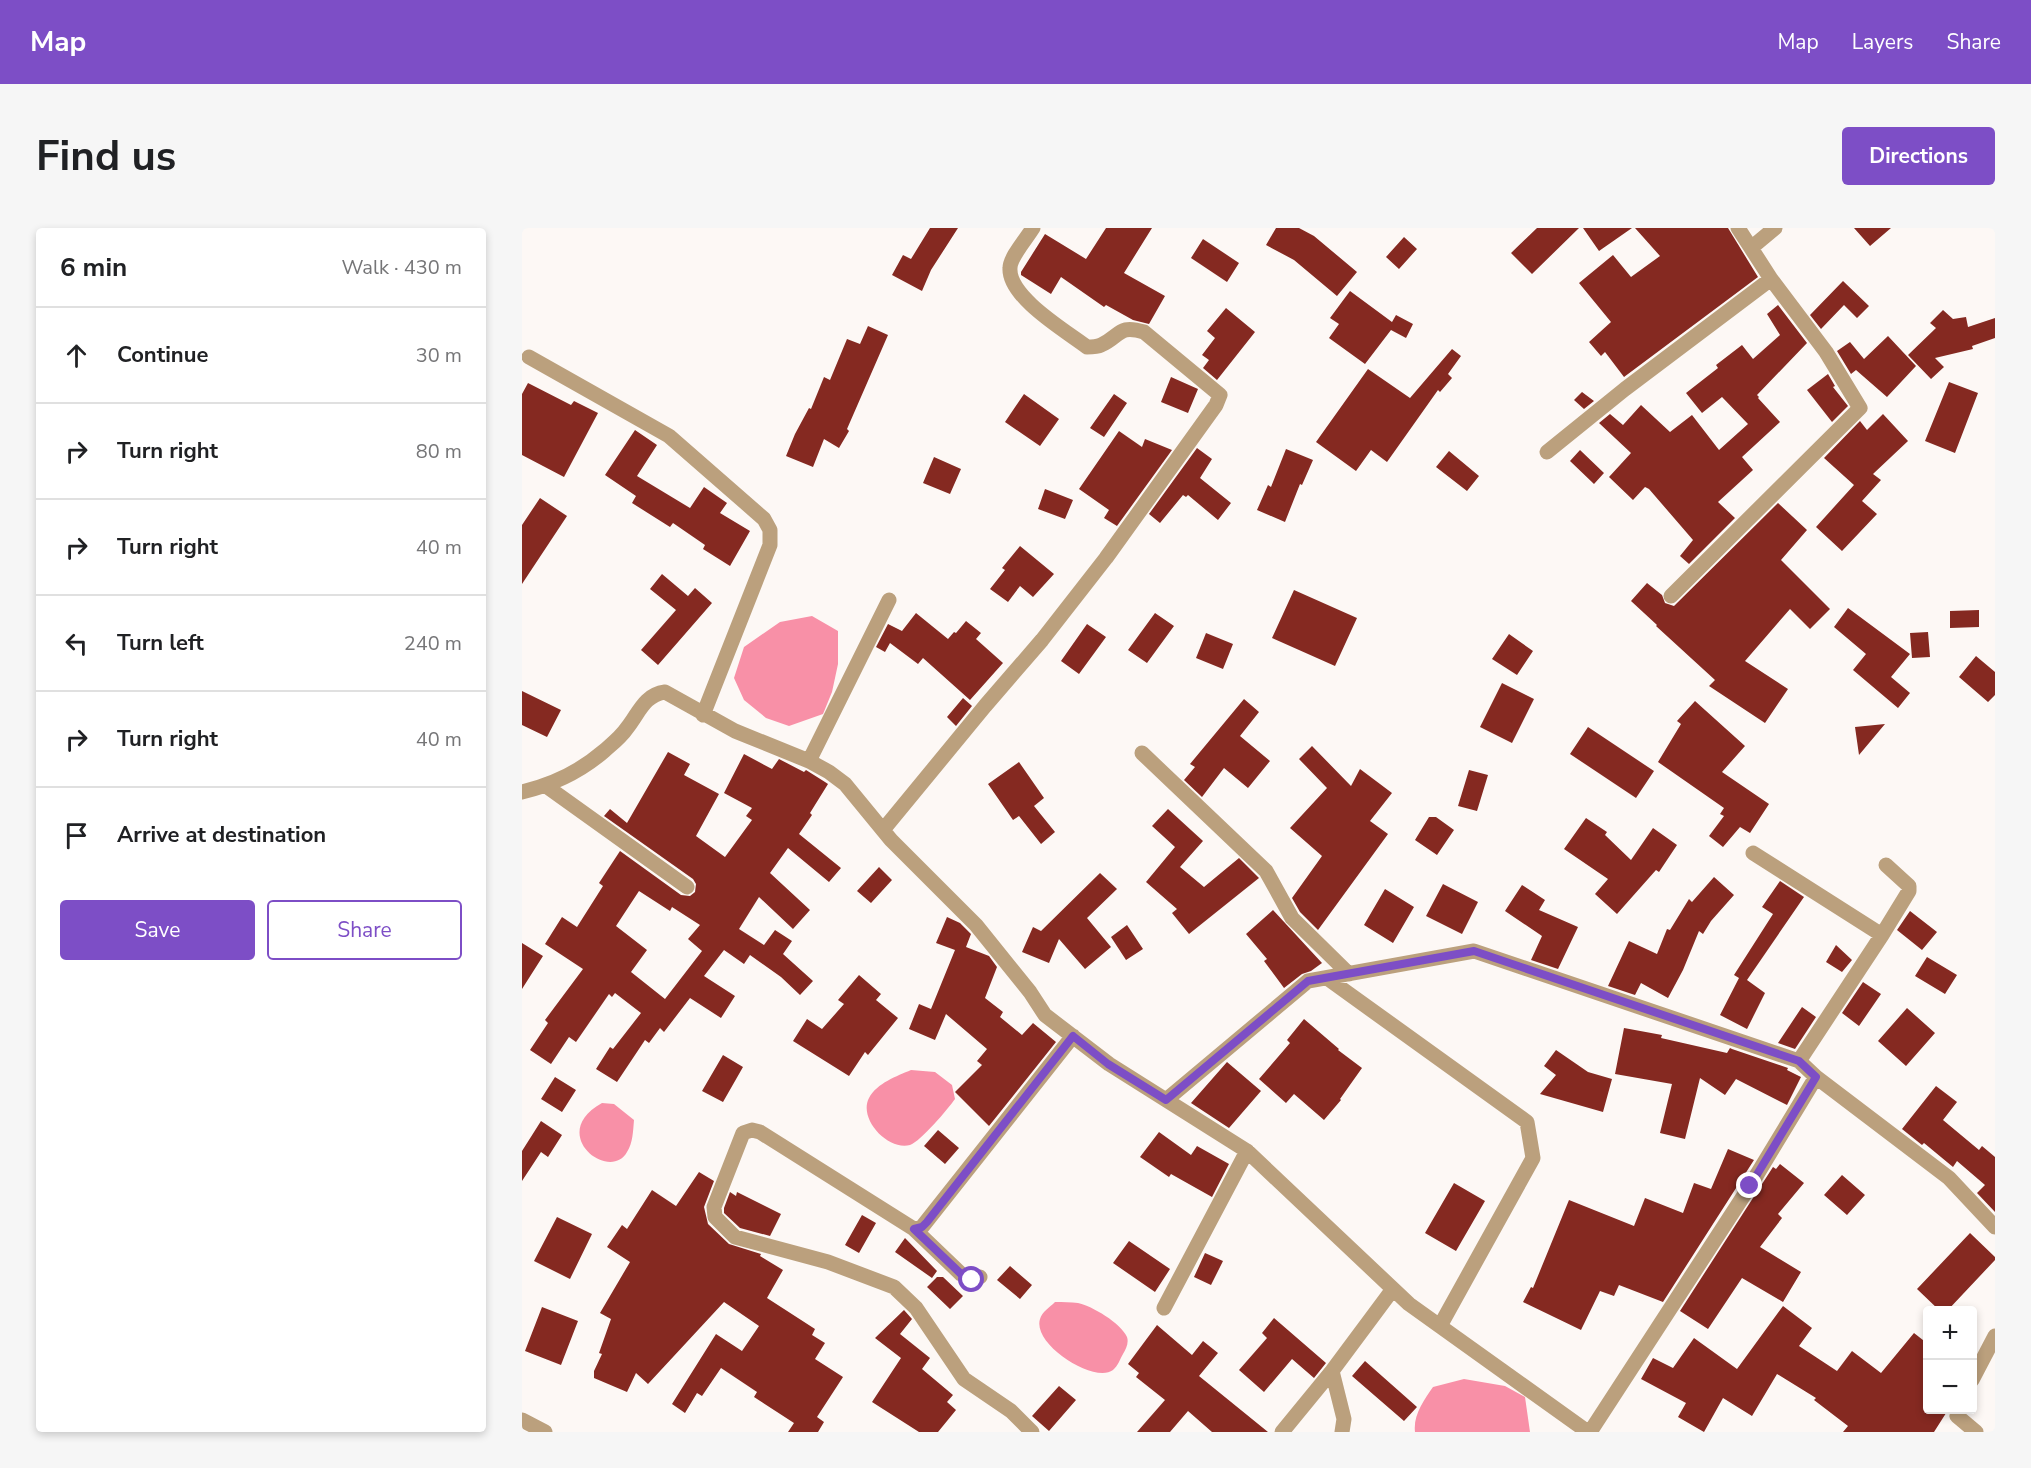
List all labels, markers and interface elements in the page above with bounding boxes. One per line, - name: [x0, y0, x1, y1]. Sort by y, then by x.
- text: Map: [30, 23, 86, 61]
- text: Map: [1777, 28, 1819, 56]
- text: Layers: [1852, 28, 1913, 56]
- text: Share: [1946, 28, 2001, 56]
- button: Directions: [1842, 127, 1995, 185]
- text: Find us: [36, 128, 176, 185]
- text: 6 min: [60, 250, 127, 285]
- text: Walk · 430 m: [342, 254, 462, 281]
- icon: ahead: [60, 339, 93, 372]
- text: Continue: [117, 340, 208, 370]
- text: 30 m: [416, 342, 462, 369]
- icon: right: [60, 435, 93, 468]
- text: Turn right: [117, 436, 218, 466]
- text: 80 m: [416, 438, 462, 465]
- icon: right: [60, 531, 93, 564]
- text: Turn right: [117, 532, 218, 562]
- text: 40 m: [416, 534, 462, 561]
- icon: left: [60, 627, 93, 660]
- text: Turn left: [117, 628, 204, 658]
- text: 240 m: [404, 630, 462, 657]
- icon: right: [60, 723, 93, 756]
- text: Turn right: [117, 724, 218, 754]
- text: 40 m: [416, 726, 462, 753]
- icon: arrive: [60, 819, 93, 852]
- text: Arrive at destination: [117, 820, 326, 850]
- button: Save: [60, 900, 255, 960]
- button: Share: [267, 900, 462, 960]
- route end: [1736, 1172, 1762, 1198]
- route start: [958, 1266, 984, 1292]
- map controls: [1923, 1306, 1977, 1414]
- button: +: [1923, 1306, 1977, 1360]
- button: −: [1923, 1360, 1977, 1414]

